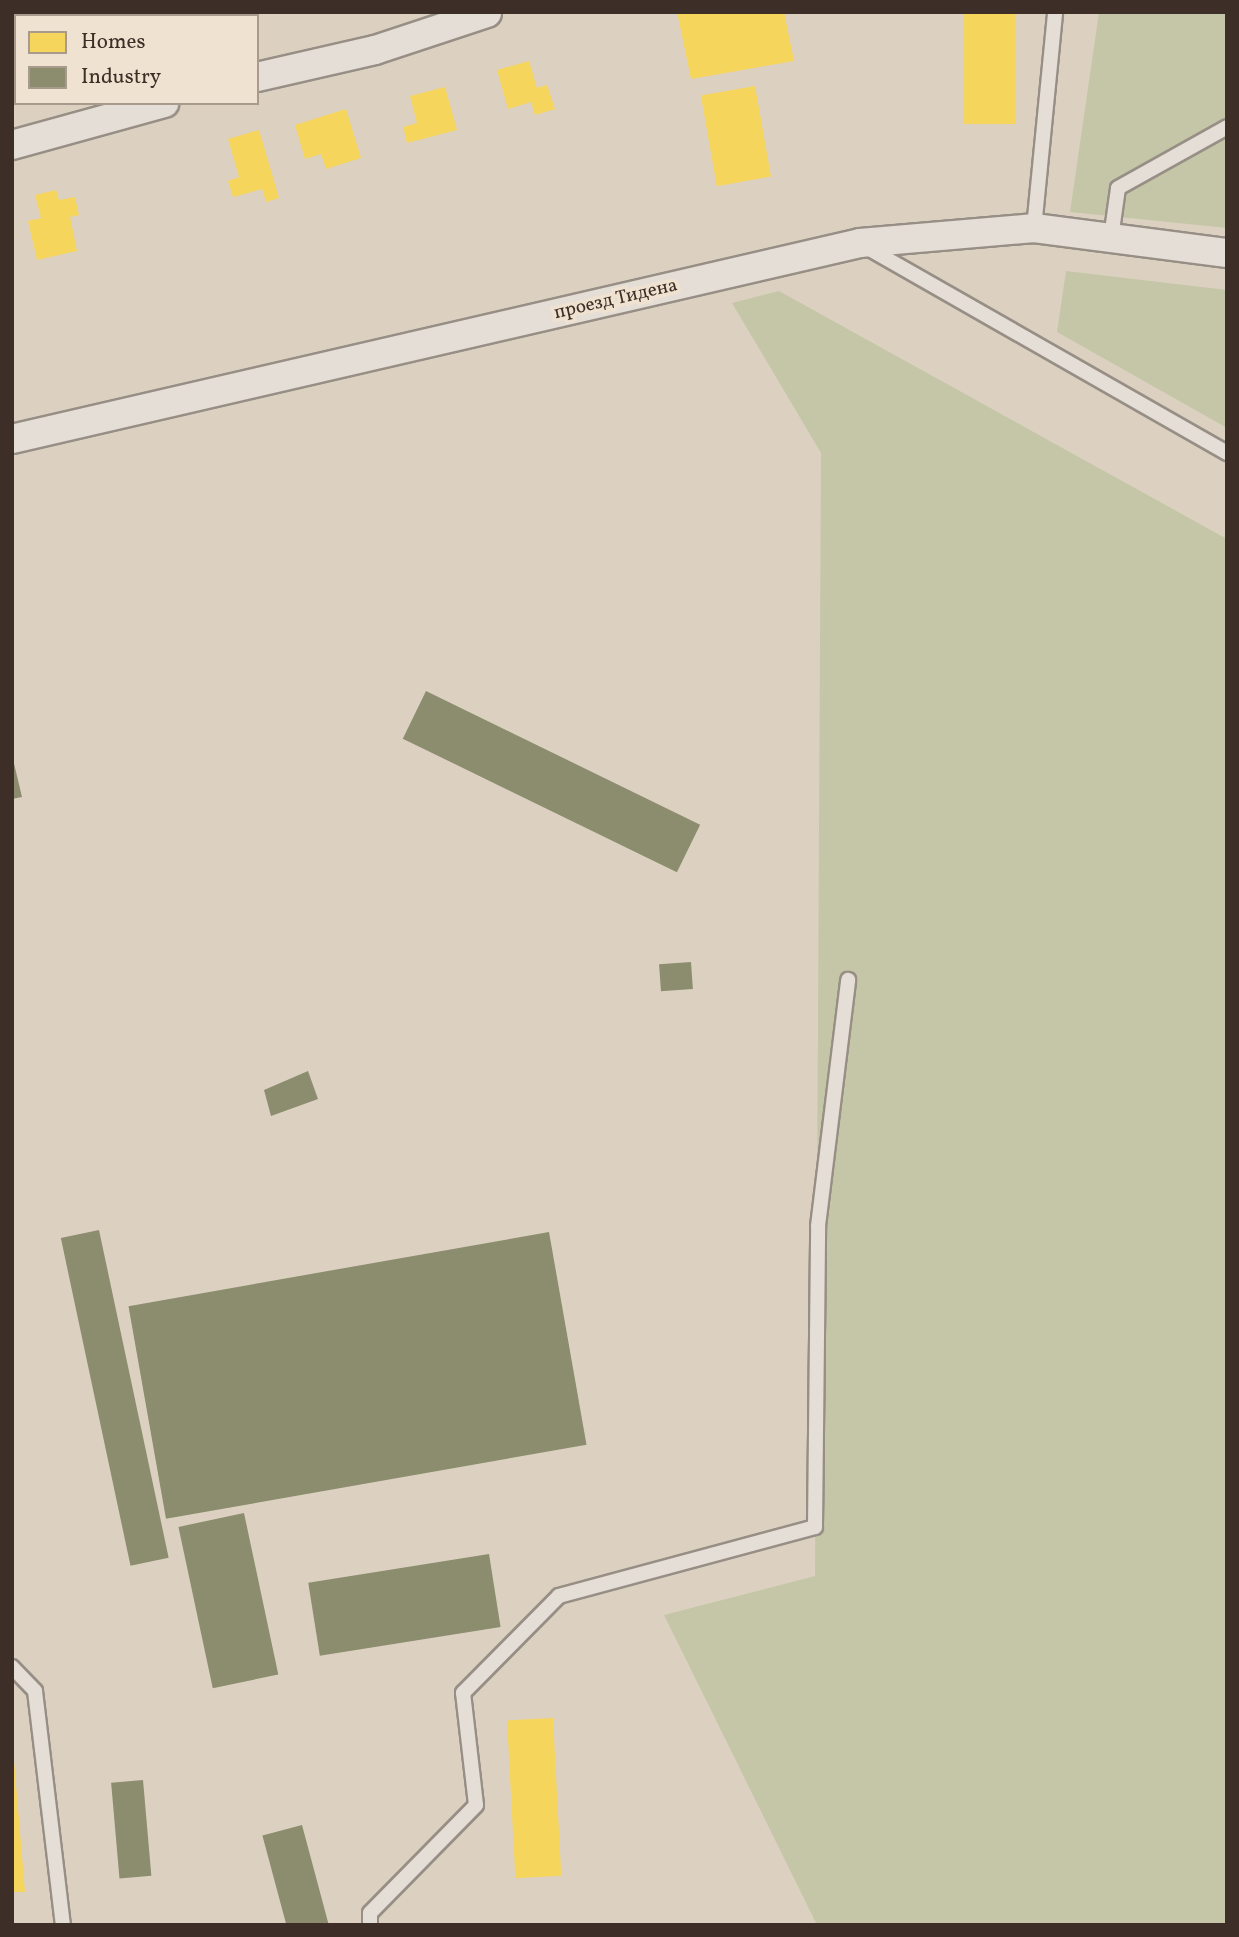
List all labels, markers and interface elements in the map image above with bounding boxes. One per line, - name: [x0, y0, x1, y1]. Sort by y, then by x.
- legend: [14, 14, 259, 105]
- text: Homes: [81, 28, 146, 57]
- text: Industry: [81, 63, 161, 92]
- street label: проезд Тидена: [552, 275, 680, 325]

